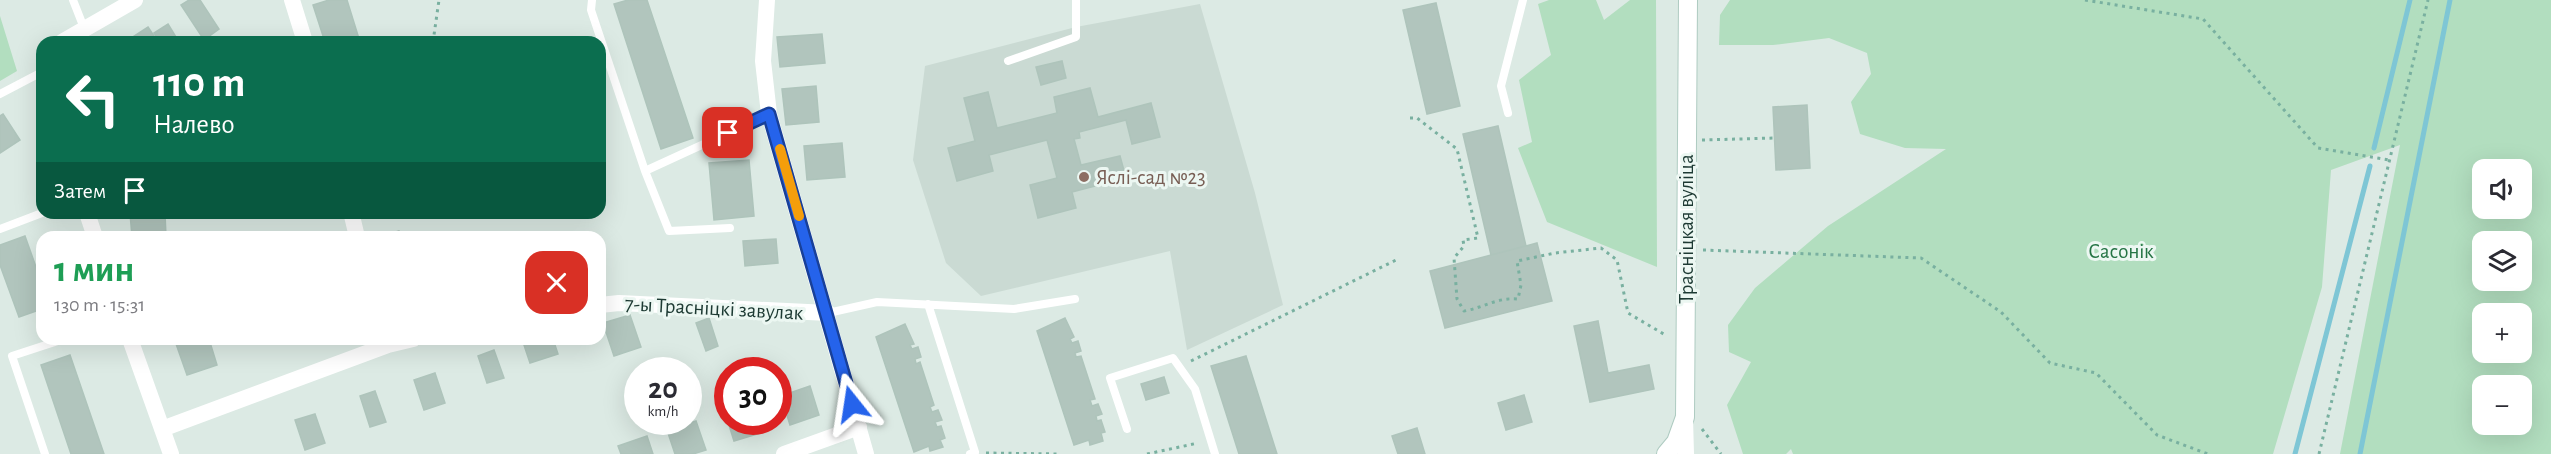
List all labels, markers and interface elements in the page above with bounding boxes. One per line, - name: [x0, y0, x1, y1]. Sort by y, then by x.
- icon: left: [54, 60, 132, 138]
- text: 110 m: [153, 62, 245, 104]
- pin: [702, 107, 753, 158]
- text: Налево: [153, 111, 235, 138]
- icon: arrive: [711, 116, 744, 149]
- street label: Трасніцкая вуліца: [1676, 154, 1697, 304]
- map controls: [2472, 159, 2532, 435]
- button: sound: [2472, 159, 2532, 219]
- place label: Яслі-сад №23: [1096, 167, 1206, 188]
- marker: Яслі-сад №23: [1077, 170, 1091, 184]
- icon: arrive: [118, 174, 151, 207]
- text: Затем: [54, 180, 106, 202]
- button: layers: [2472, 231, 2532, 291]
- park label: Сасонік: [2088, 241, 2154, 262]
- button: close: [525, 251, 588, 314]
- text: 1 мин: [54, 252, 134, 288]
- street label: 7-ы Трасніцкі завулак: [624, 293, 804, 324]
- text: 130 m · 15:31: [54, 295, 145, 315]
- button: +: [2472, 303, 2532, 363]
- speed limit sign: 30: [714, 357, 792, 435]
- position arrow: [820, 372, 884, 436]
- text: 20: [648, 374, 678, 404]
- button: −: [2472, 375, 2532, 435]
- text: km/h: [648, 404, 678, 419]

